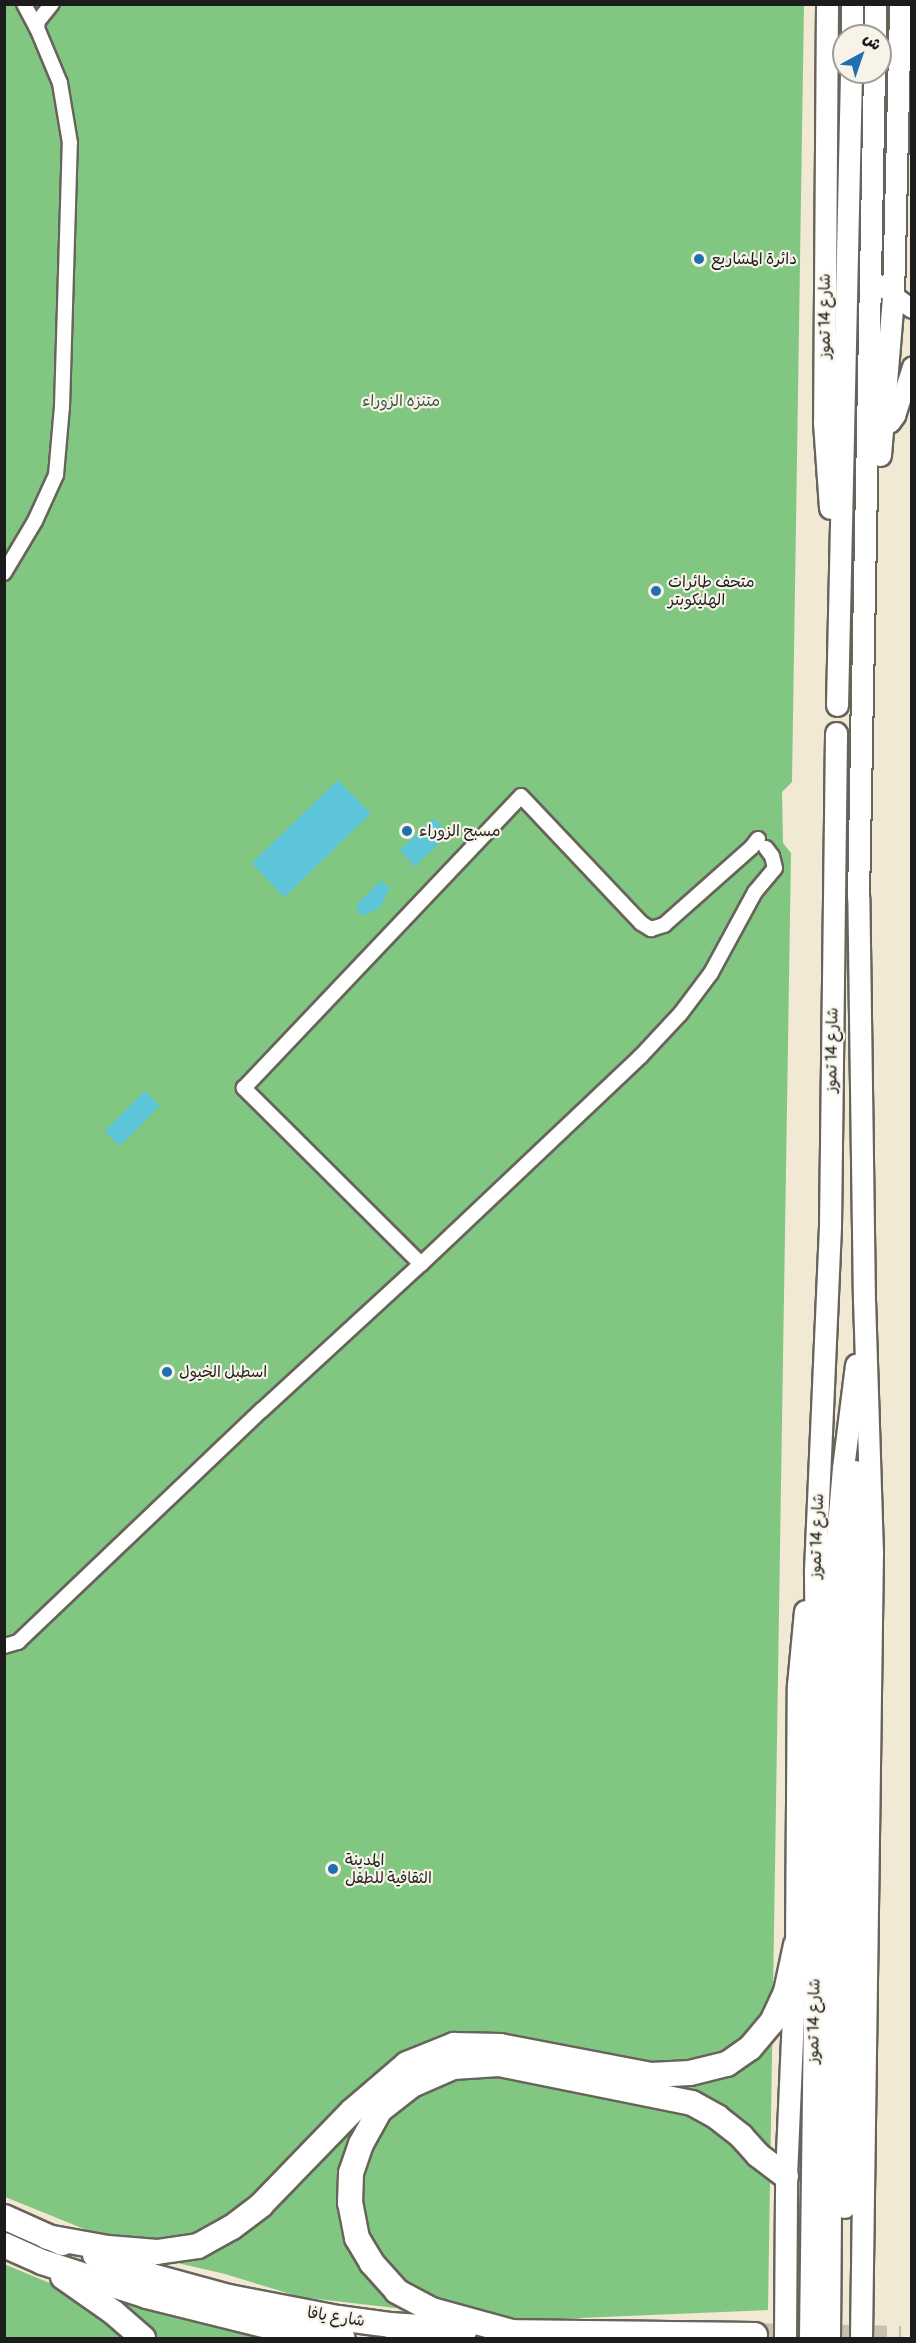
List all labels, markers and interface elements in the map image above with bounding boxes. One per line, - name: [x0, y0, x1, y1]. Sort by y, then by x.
- north arrow: [832, 24, 892, 84]
- text: ش: [859, 28, 885, 55]
- place label: دائرة المشاريع: [711, 249, 797, 269]
- marker: دائرة المشاريع: [692, 252, 706, 266]
- street label: شارع 14 تموز: [815, 273, 835, 359]
- park label: متنزه الزوراء: [362, 391, 440, 411]
- place label: متحف طائرات الهليكوبتر: [668, 572, 755, 610]
- marker: متحف طائرات الهليكوبتر: [649, 584, 663, 598]
- place label: مسبح الزوراء: [419, 821, 501, 841]
- marker: مسبح الزوراء: [400, 824, 414, 838]
- street label: شارع 14 تموز: [822, 1007, 842, 1093]
- place label: اسطبل الخيول: [179, 1362, 267, 1382]
- marker: اسطبل الخيول: [160, 1365, 174, 1379]
- street label: شارع 14 تموز: [806, 1493, 828, 1579]
- place label: المدينة الثقافية للطفل: [345, 1850, 432, 1888]
- marker: المدينة الثقافية للطفل: [326, 1862, 340, 1876]
- street label: شارع 14 تموز: [804, 1978, 824, 2064]
- street label: شارع يافا: [306, 2303, 366, 2331]

